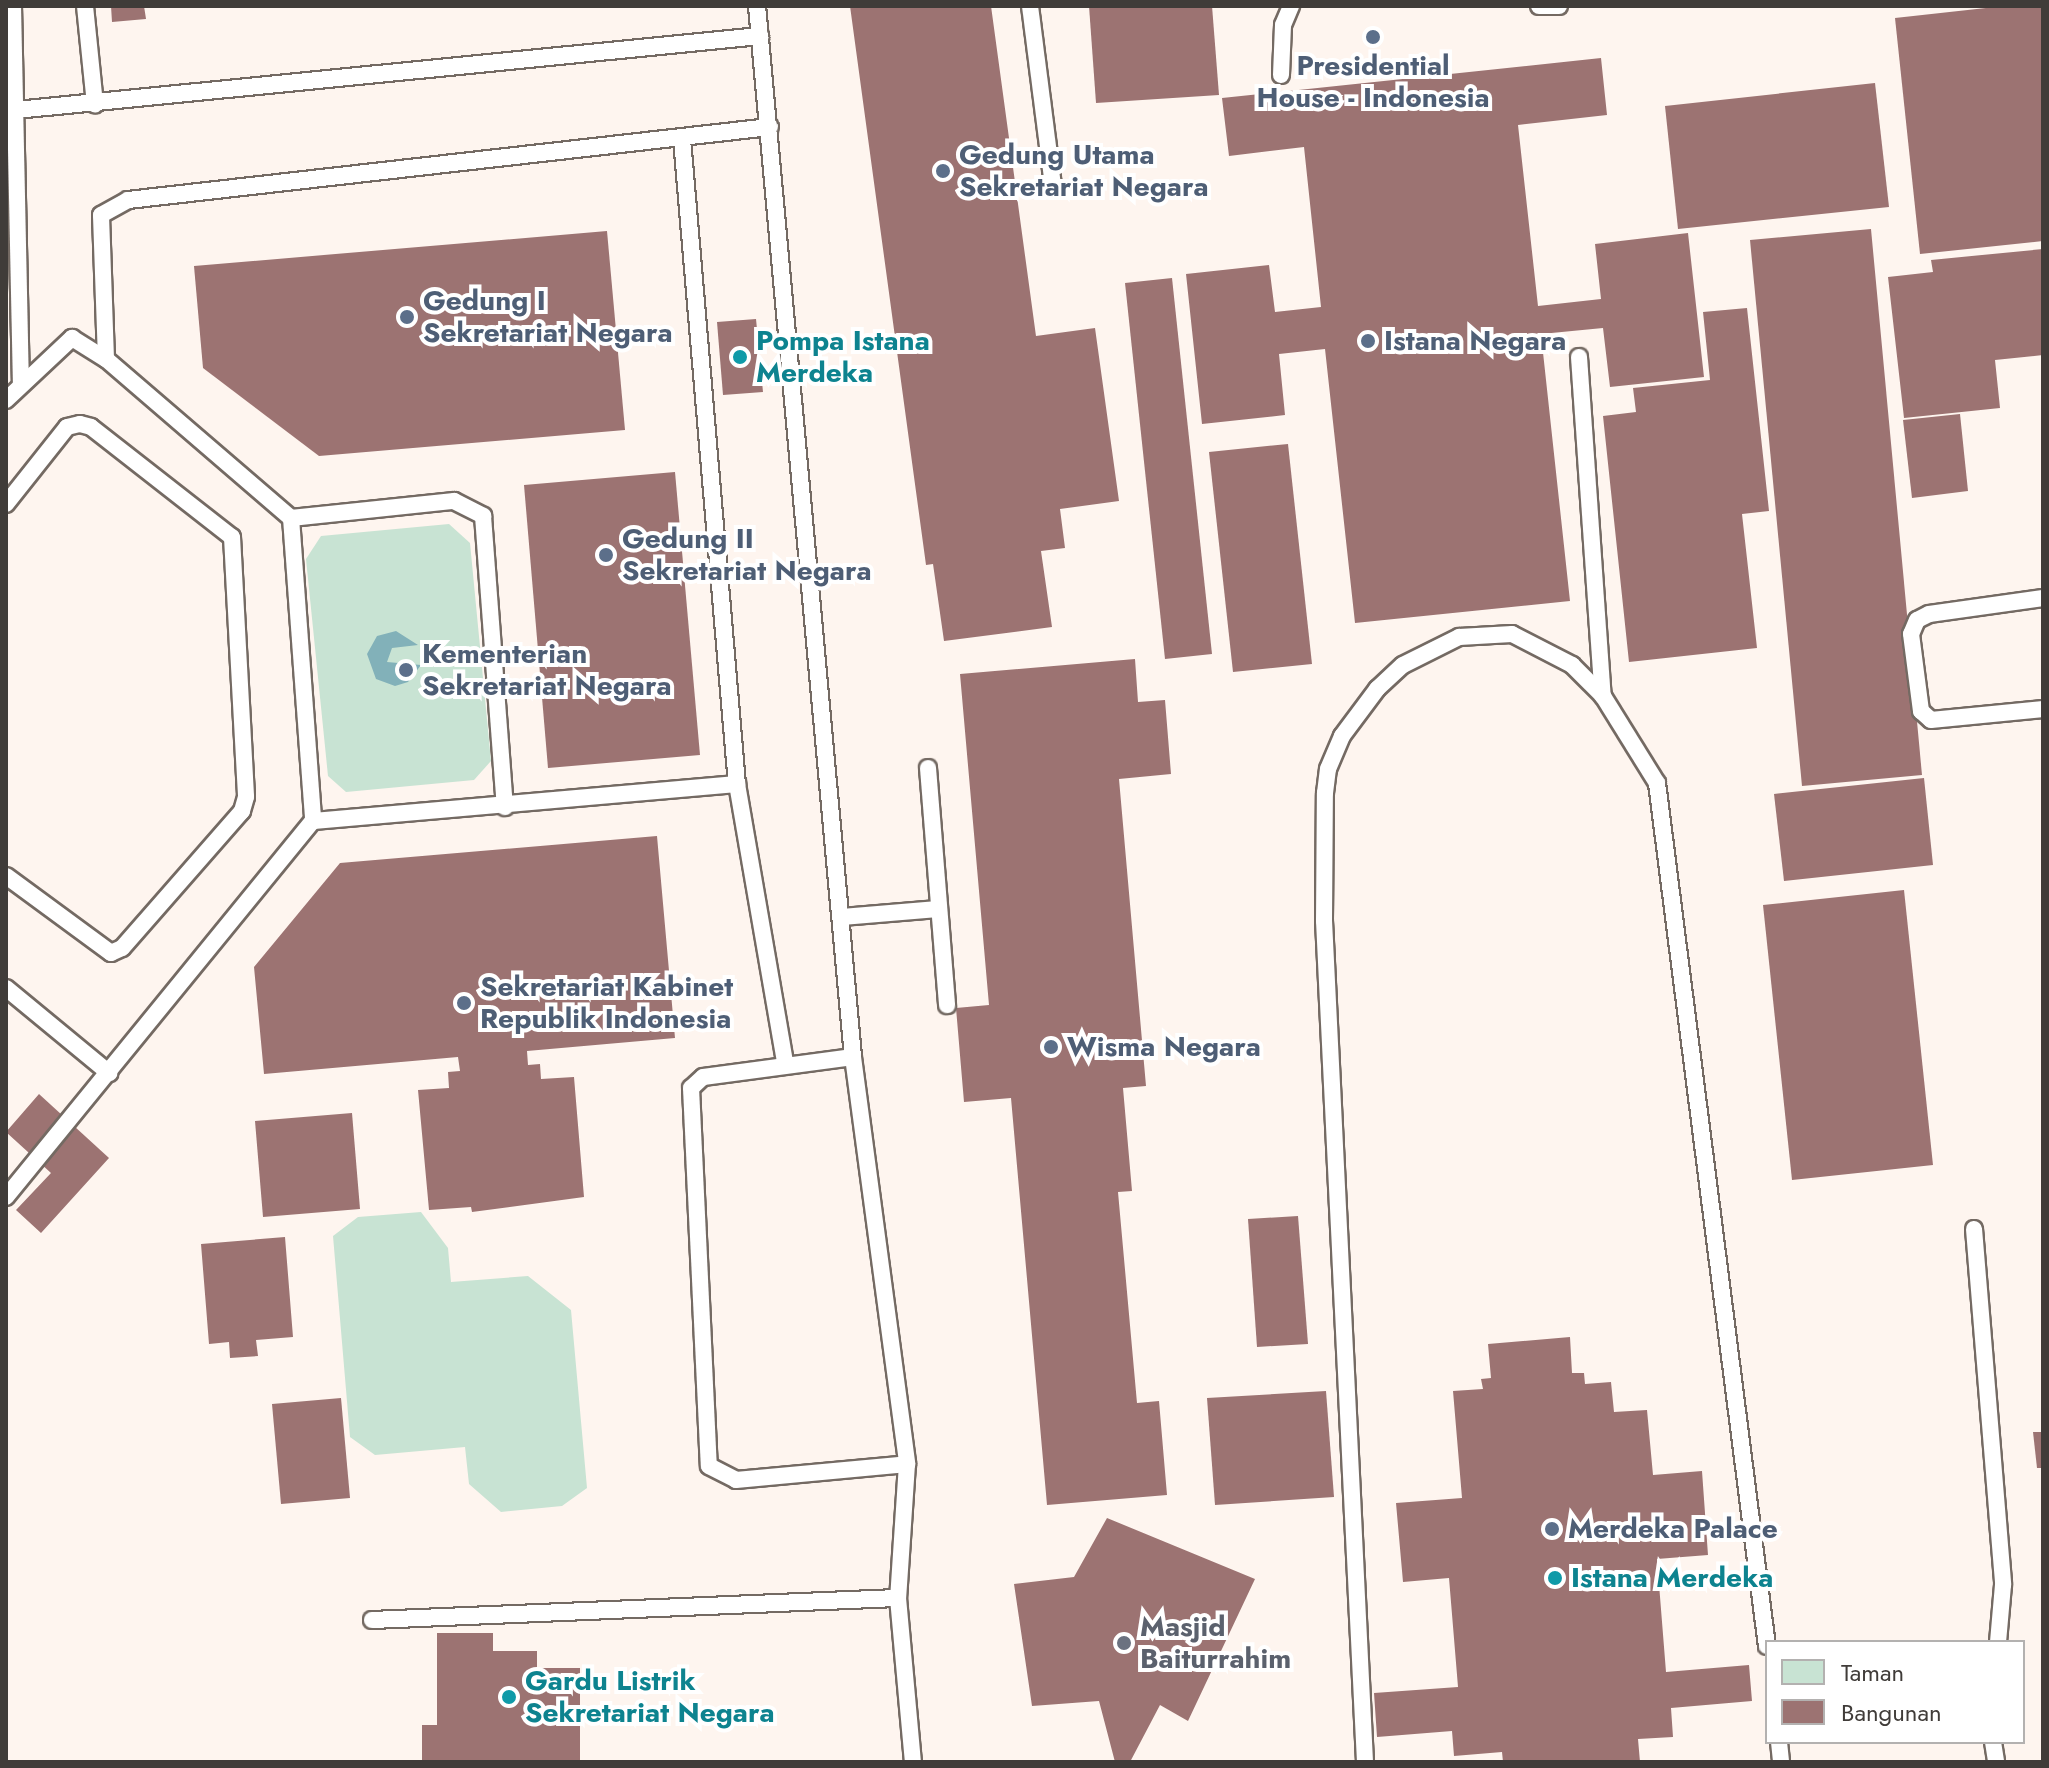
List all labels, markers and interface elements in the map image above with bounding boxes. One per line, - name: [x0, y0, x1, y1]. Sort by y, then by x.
- marker: Presidential House - Indonesia: [1364, 28, 1382, 46]
- place label: Presidential House - Indonesia: [1256, 49, 1490, 115]
- place label: Gedung Utama Sekretariat Negara: [959, 138, 1209, 204]
- marker: Gedung Utama Sekretariat Negara: [934, 162, 952, 180]
- place label: Gedung I Sekretariat Negara: [423, 284, 673, 350]
- marker: Gedung I Sekretariat Negara: [398, 308, 416, 326]
- place label: Pompa Istana Merdeka: [756, 324, 930, 390]
- place label: Istana Negara: [1384, 324, 1566, 358]
- marker: Istana Negara: [1359, 332, 1377, 350]
- marker: Pompa Istana Merdeka: [731, 348, 749, 366]
- place label: Gedung II Sekretariat Negara: [622, 522, 872, 588]
- marker: Gedung II Sekretariat Negara: [597, 546, 615, 564]
- place label: Kementerian Sekretariat Negara: [422, 637, 672, 703]
- marker: Kementerian Sekretariat Negara: [397, 661, 415, 679]
- place label: Sekretariat Kabinet Republik Indonesia: [480, 970, 733, 1036]
- marker: Sekretariat Kabinet Republik Indonesia: [455, 994, 473, 1012]
- place label: Wisma Negara: [1067, 1030, 1261, 1064]
- marker: Wisma Negara: [1042, 1038, 1060, 1056]
- place label: Merdeka Palace: [1568, 1512, 1778, 1546]
- marker: Merdeka Palace: [1543, 1520, 1561, 1538]
- place label: Istana Merdeka: [1571, 1561, 1773, 1595]
- marker: Istana Merdeka: [1546, 1569, 1564, 1587]
- place label: Masjid Baiturrahim: [1140, 1610, 1291, 1676]
- marker: Masjid Baiturrahim: [1115, 1634, 1133, 1652]
- legend: [1765, 1640, 2025, 1744]
- text: Taman: [1841, 1655, 1904, 1690]
- place label: Gardu Listrik Sekretariat Negara: [525, 1664, 775, 1730]
- marker: Gardu Listrik Sekretariat Negara: [500, 1688, 518, 1706]
- text: Bangunan: [1841, 1695, 1942, 1730]

